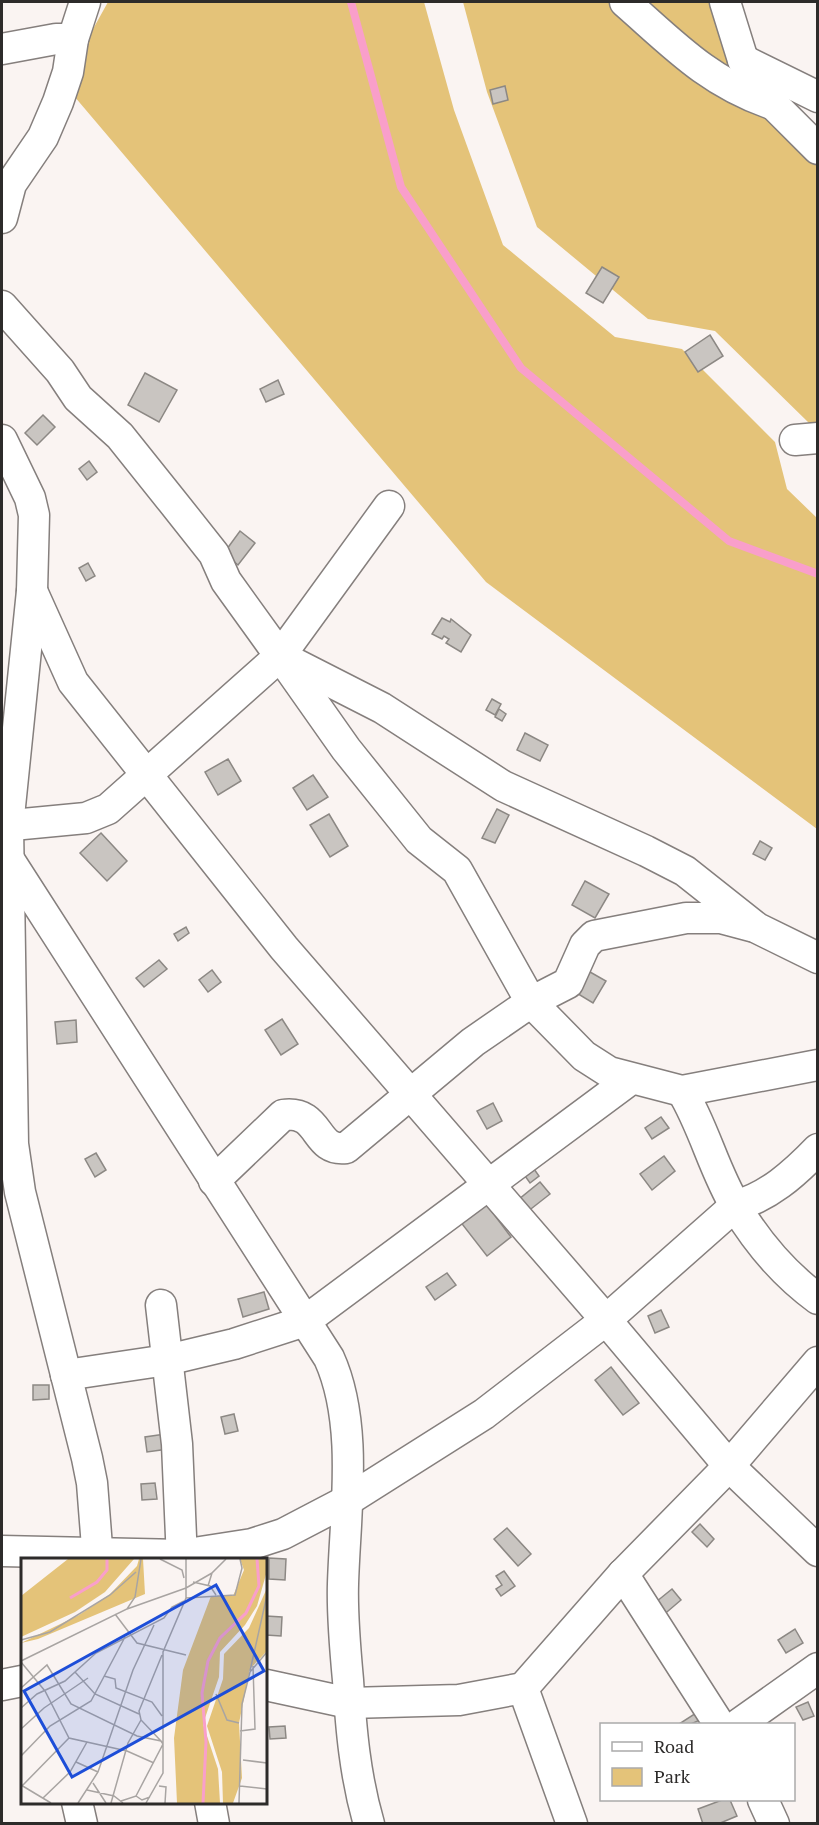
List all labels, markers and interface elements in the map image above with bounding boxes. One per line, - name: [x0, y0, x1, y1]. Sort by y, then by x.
- inset map: [21, 1558, 267, 1804]
- legend: [600, 1723, 795, 1801]
- text: Road: [654, 1734, 694, 1758]
- text: Park: [654, 1764, 691, 1788]

